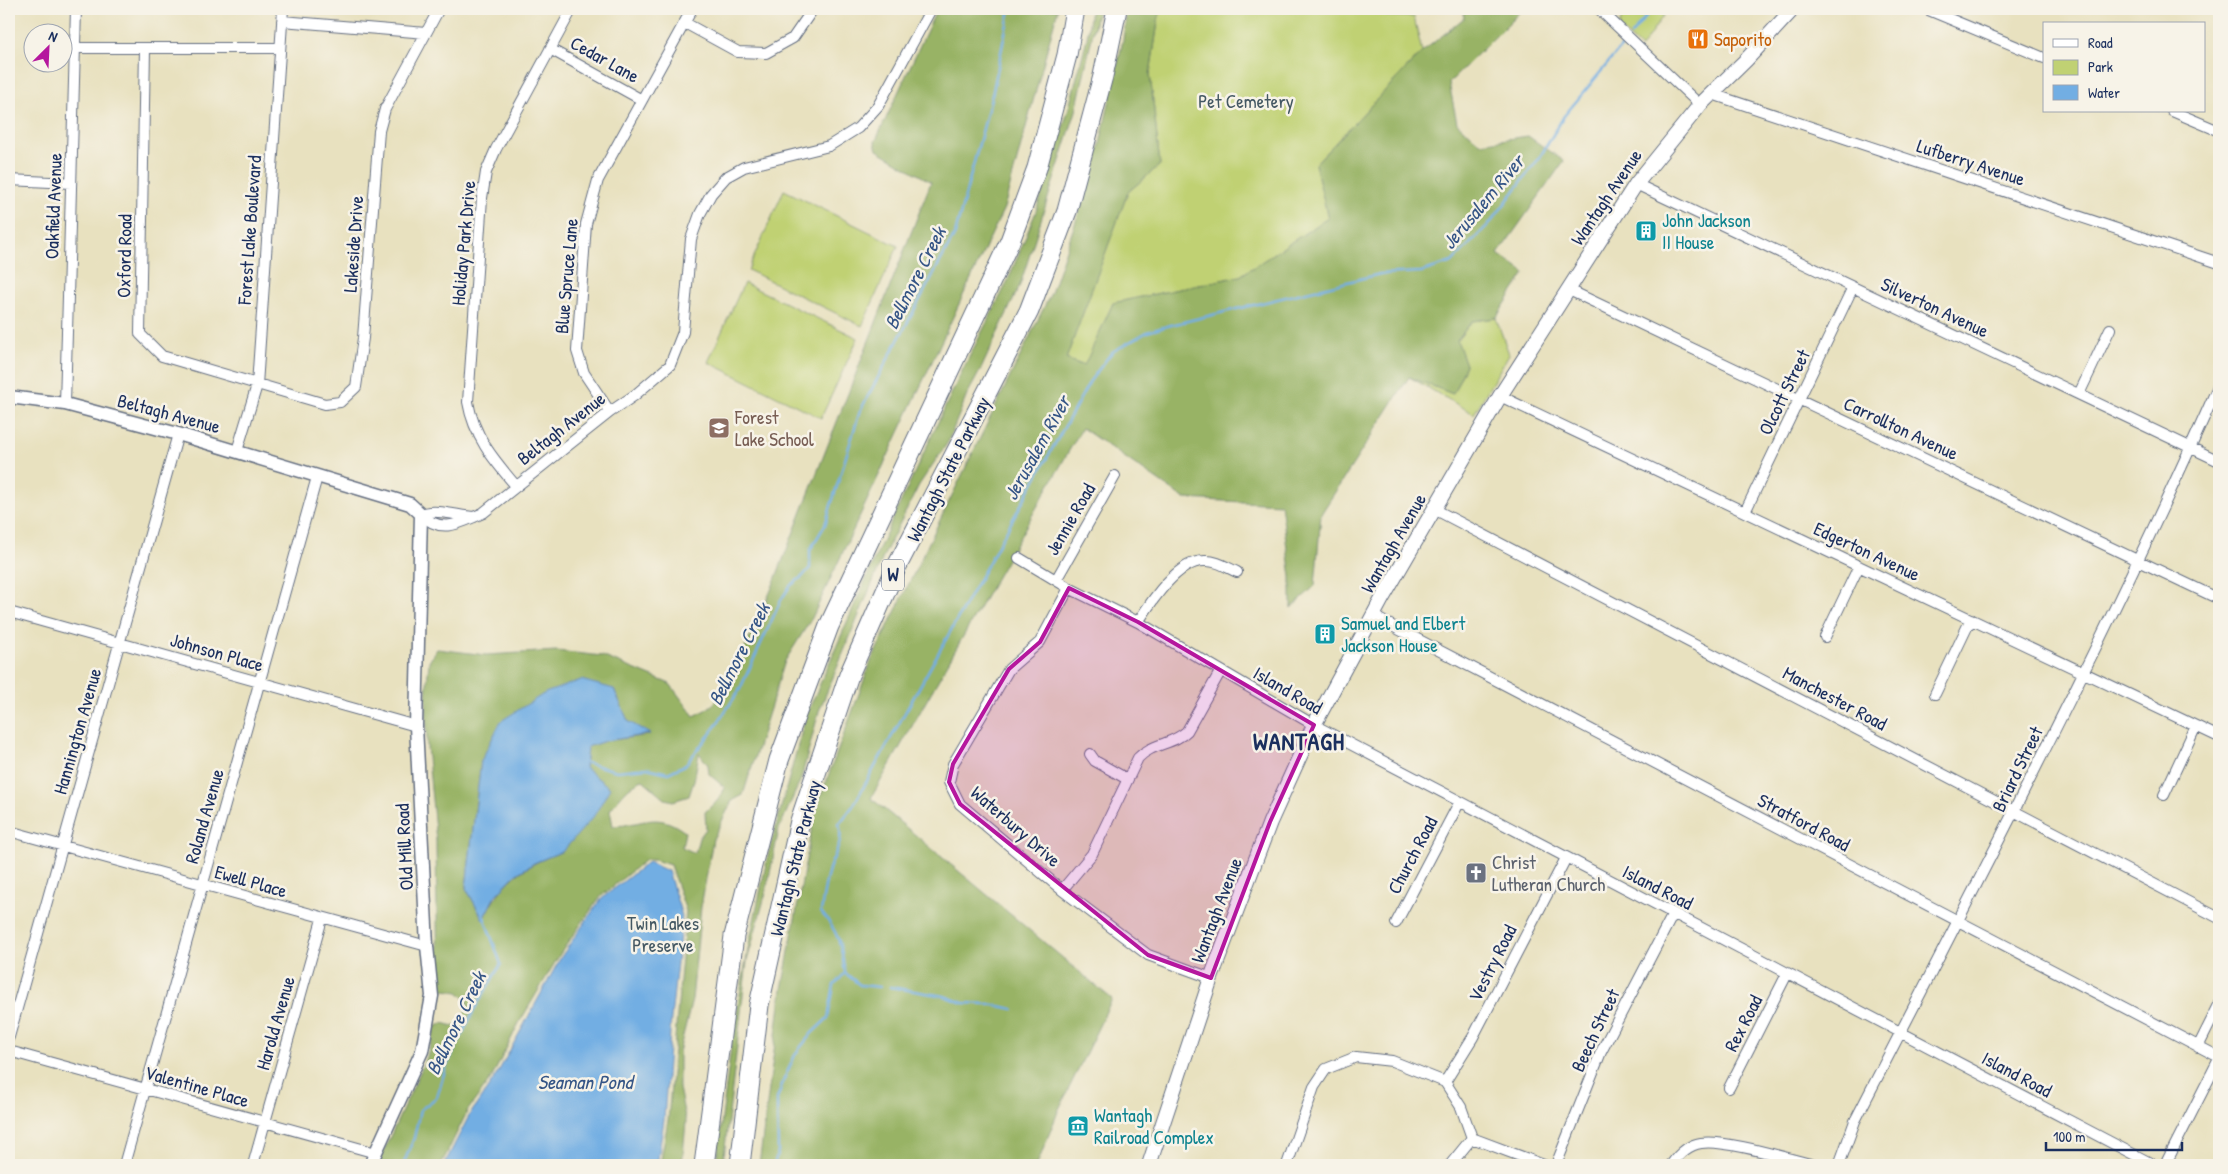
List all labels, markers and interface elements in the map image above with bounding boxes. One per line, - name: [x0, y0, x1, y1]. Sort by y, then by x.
- north arrow: [22, 22, 72, 72]
- legend: [2043, 22, 2206, 112]
- text: N: [46, 25, 61, 46]
- place label: Saporito: [1714, 26, 1772, 52]
- restaurant icon: Saporito: [1686, 27, 1710, 51]
- street label: Cedar Lane: [566, 29, 645, 89]
- text: Road: [2088, 32, 2113, 53]
- text: Park: [2088, 56, 2113, 77]
- text: Water: [2088, 82, 2120, 103]
- park label: Pet Cemetery: [1198, 88, 1294, 114]
- street label: Lufberry Avenue: [1914, 132, 2029, 192]
- street label: Wantagh Avenue: [1564, 143, 1648, 250]
- water label: Jerusalem River: [1435, 147, 1531, 255]
- street label: Oakfield Avenue: [38, 152, 68, 259]
- street label: Forest Lake Boulevard: [231, 154, 267, 306]
- street label: Holiday Park Drive: [445, 179, 481, 306]
- street label: Lakeside Drive: [337, 194, 369, 293]
- place label: John Jackson II House: [1662, 207, 1751, 255]
- street label: Oxford Road: [110, 213, 138, 298]
- street label: Blue Spruce Lane: [548, 217, 584, 335]
- building icon: John Jackson II House: [1634, 219, 1658, 243]
- water label: Bellmore Creek: [877, 220, 953, 334]
- street label: Silverton Avenue: [1877, 271, 1993, 343]
- street label: Olcott Street: [1752, 344, 1816, 439]
- street label: Beltagh Avenue: [512, 385, 611, 471]
- street label: Beltagh Avenue: [115, 387, 224, 439]
- water label: Jerusalem River: [997, 389, 1077, 505]
- street label: Carrollton Avenue: [1839, 390, 1963, 466]
- street label: Wantagh State Parkway: [900, 392, 996, 546]
- place label: Forest Lake School: [734, 404, 815, 452]
- school or university icon: Forest Lake School: [707, 416, 731, 440]
- street label: Jennie Road: [1039, 478, 1101, 560]
- street label: Wantagh Avenue: [1354, 488, 1432, 597]
- street label: Edgerton Avenue: [1810, 515, 1925, 587]
- road number: W: [882, 560, 904, 590]
- water label: Bellmore Creek: [701, 596, 777, 710]
- place label: Samuel and Elbert Jackson House: [1341, 610, 1466, 658]
- building icon: Samuel and Elbert Jackson House: [1313, 622, 1337, 646]
- street label: Johnson Place: [167, 626, 267, 678]
- street label: Island Road: [1249, 660, 1328, 720]
- street label: Manchester Road: [1778, 660, 1892, 737]
- street label: Hannington Avenue: [47, 664, 108, 797]
- street label: Briard Street: [1985, 722, 2049, 816]
- district label: WANTAGH: [1253, 725, 1345, 757]
- street label: Roland Avenue: [178, 765, 230, 866]
- street label: Wantagh State Parkway: [763, 777, 827, 939]
- street label: Waterbury Drive: [965, 780, 1067, 873]
- street label: Stratford Road: [1753, 787, 1855, 858]
- street label: Old Mill Road: [389, 802, 419, 891]
- street label: Church Road: [1381, 811, 1444, 898]
- place label: Christ Lutheran Church: [1492, 849, 1605, 897]
- street label: Wantagh Avenue: [1184, 853, 1248, 966]
- street label: Ewell Place: [212, 858, 291, 904]
- street label: Island Road: [1618, 858, 1698, 916]
- church icon: Christ Lutheran Church: [1464, 861, 1488, 885]
- park label: Twin Lakes Preserve: [627, 910, 699, 958]
- street label: Vestry Road: [1462, 920, 1523, 1006]
- water label: Bellmore Creek: [419, 965, 493, 1079]
- street label: Harold Avenue: [249, 973, 301, 1073]
- street label: Beech Street: [1564, 984, 1626, 1076]
- street label: Rex Road: [1718, 990, 1769, 1056]
- street label: Island Road: [1977, 1045, 2057, 1104]
- street label: Valentine Place: [142, 1059, 253, 1113]
- water label: Seaman Pond: [538, 1068, 635, 1095]
- place label: Wantagh Railroad Complex: [1094, 1102, 1214, 1150]
- museum icon: Wantagh Railroad Complex: [1066, 1114, 1090, 1138]
- scale bar: [2046, 1119, 2182, 1151]
- text: 100 m: [2053, 1126, 2086, 1147]

